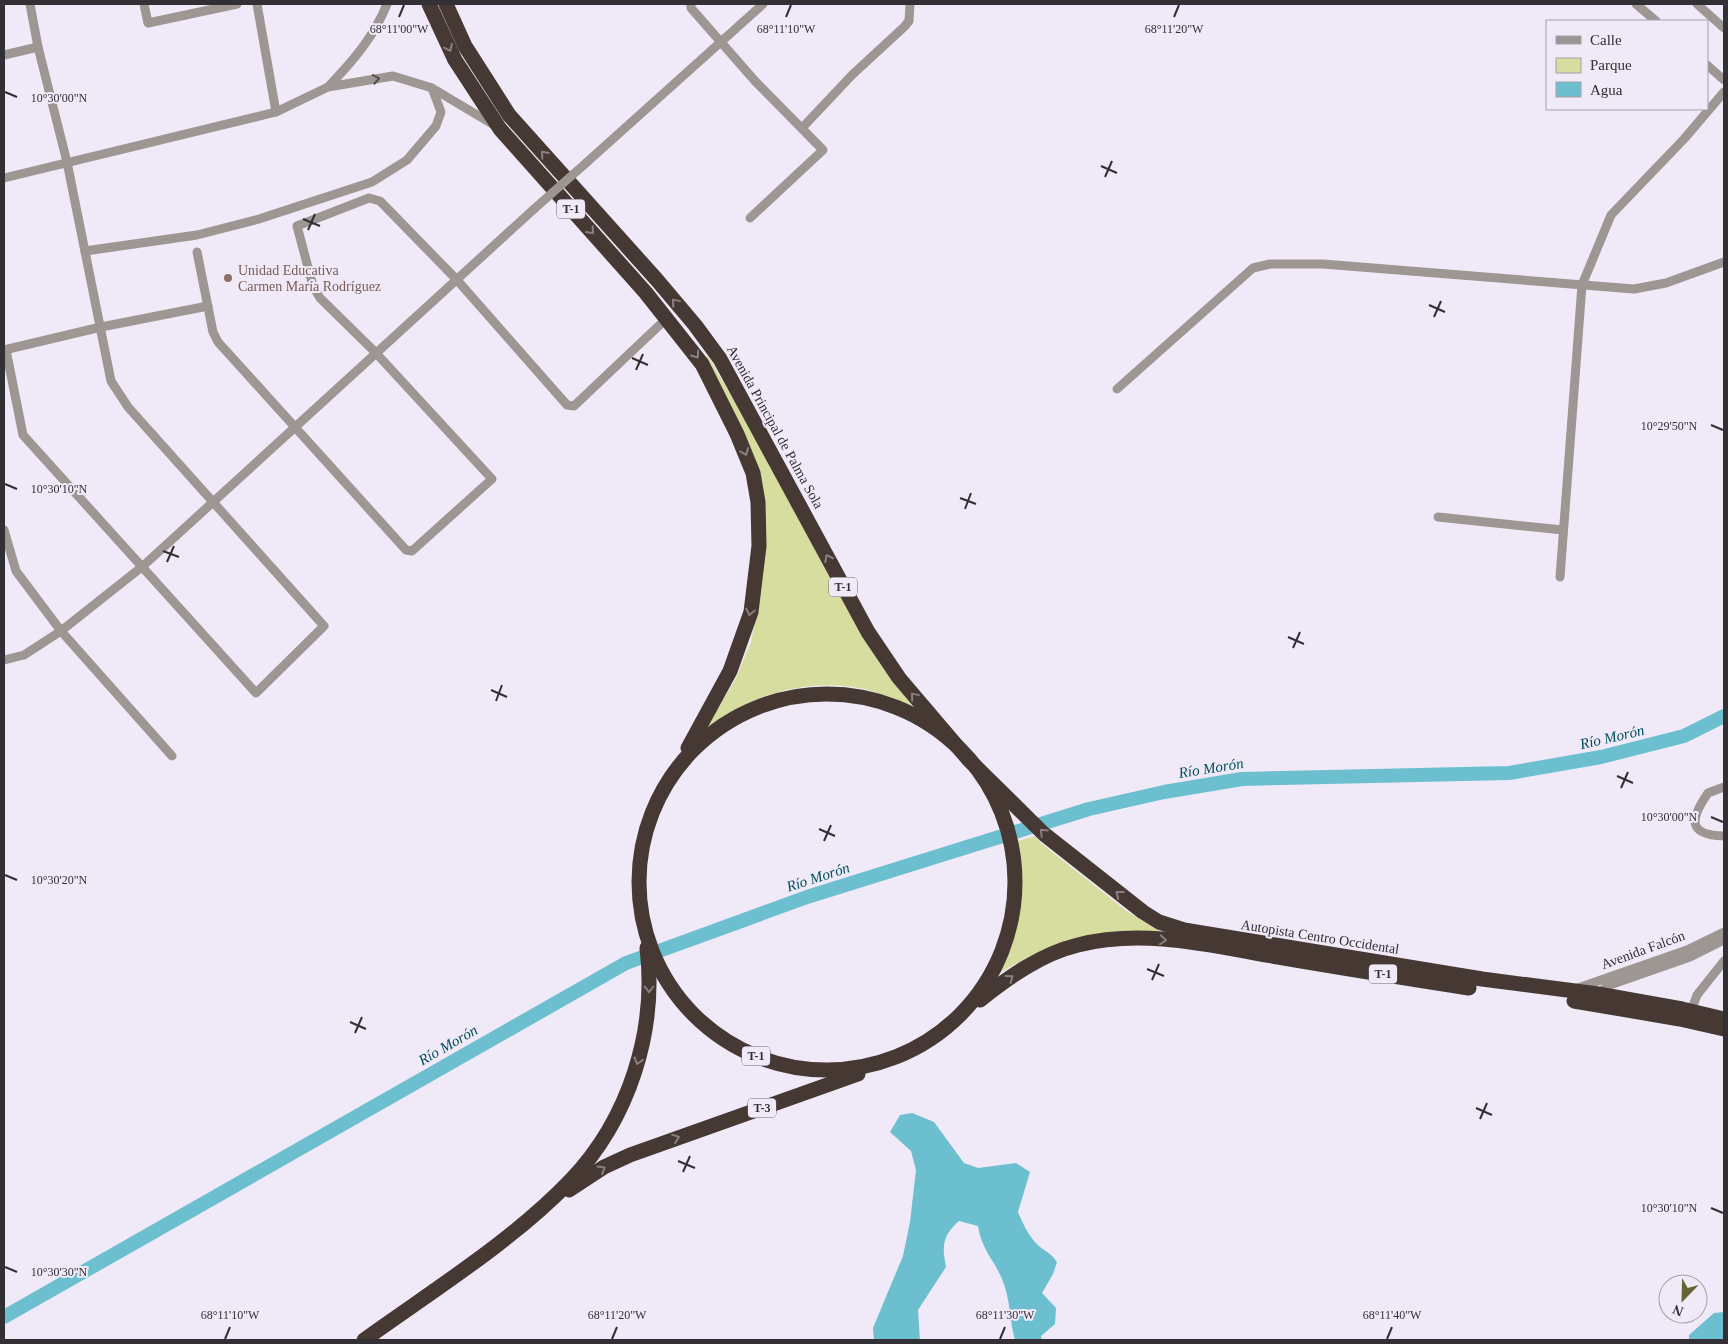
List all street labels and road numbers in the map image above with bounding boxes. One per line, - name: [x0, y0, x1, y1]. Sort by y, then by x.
- road number: T-1: [557, 200, 585, 218]
- street label: Avenida Principal de Palma Sola: [724, 343, 827, 512]
- road number: T-1: [829, 578, 857, 596]
- street label: Autopista Centro Occidental: [1240, 917, 1400, 957]
- street label: Avenida Falcón: [1599, 928, 1687, 972]
- road number: T-1: [1369, 964, 1397, 984]
- road number: T-1: [742, 1046, 770, 1066]
- road number: T-3: [748, 1098, 776, 1118]

